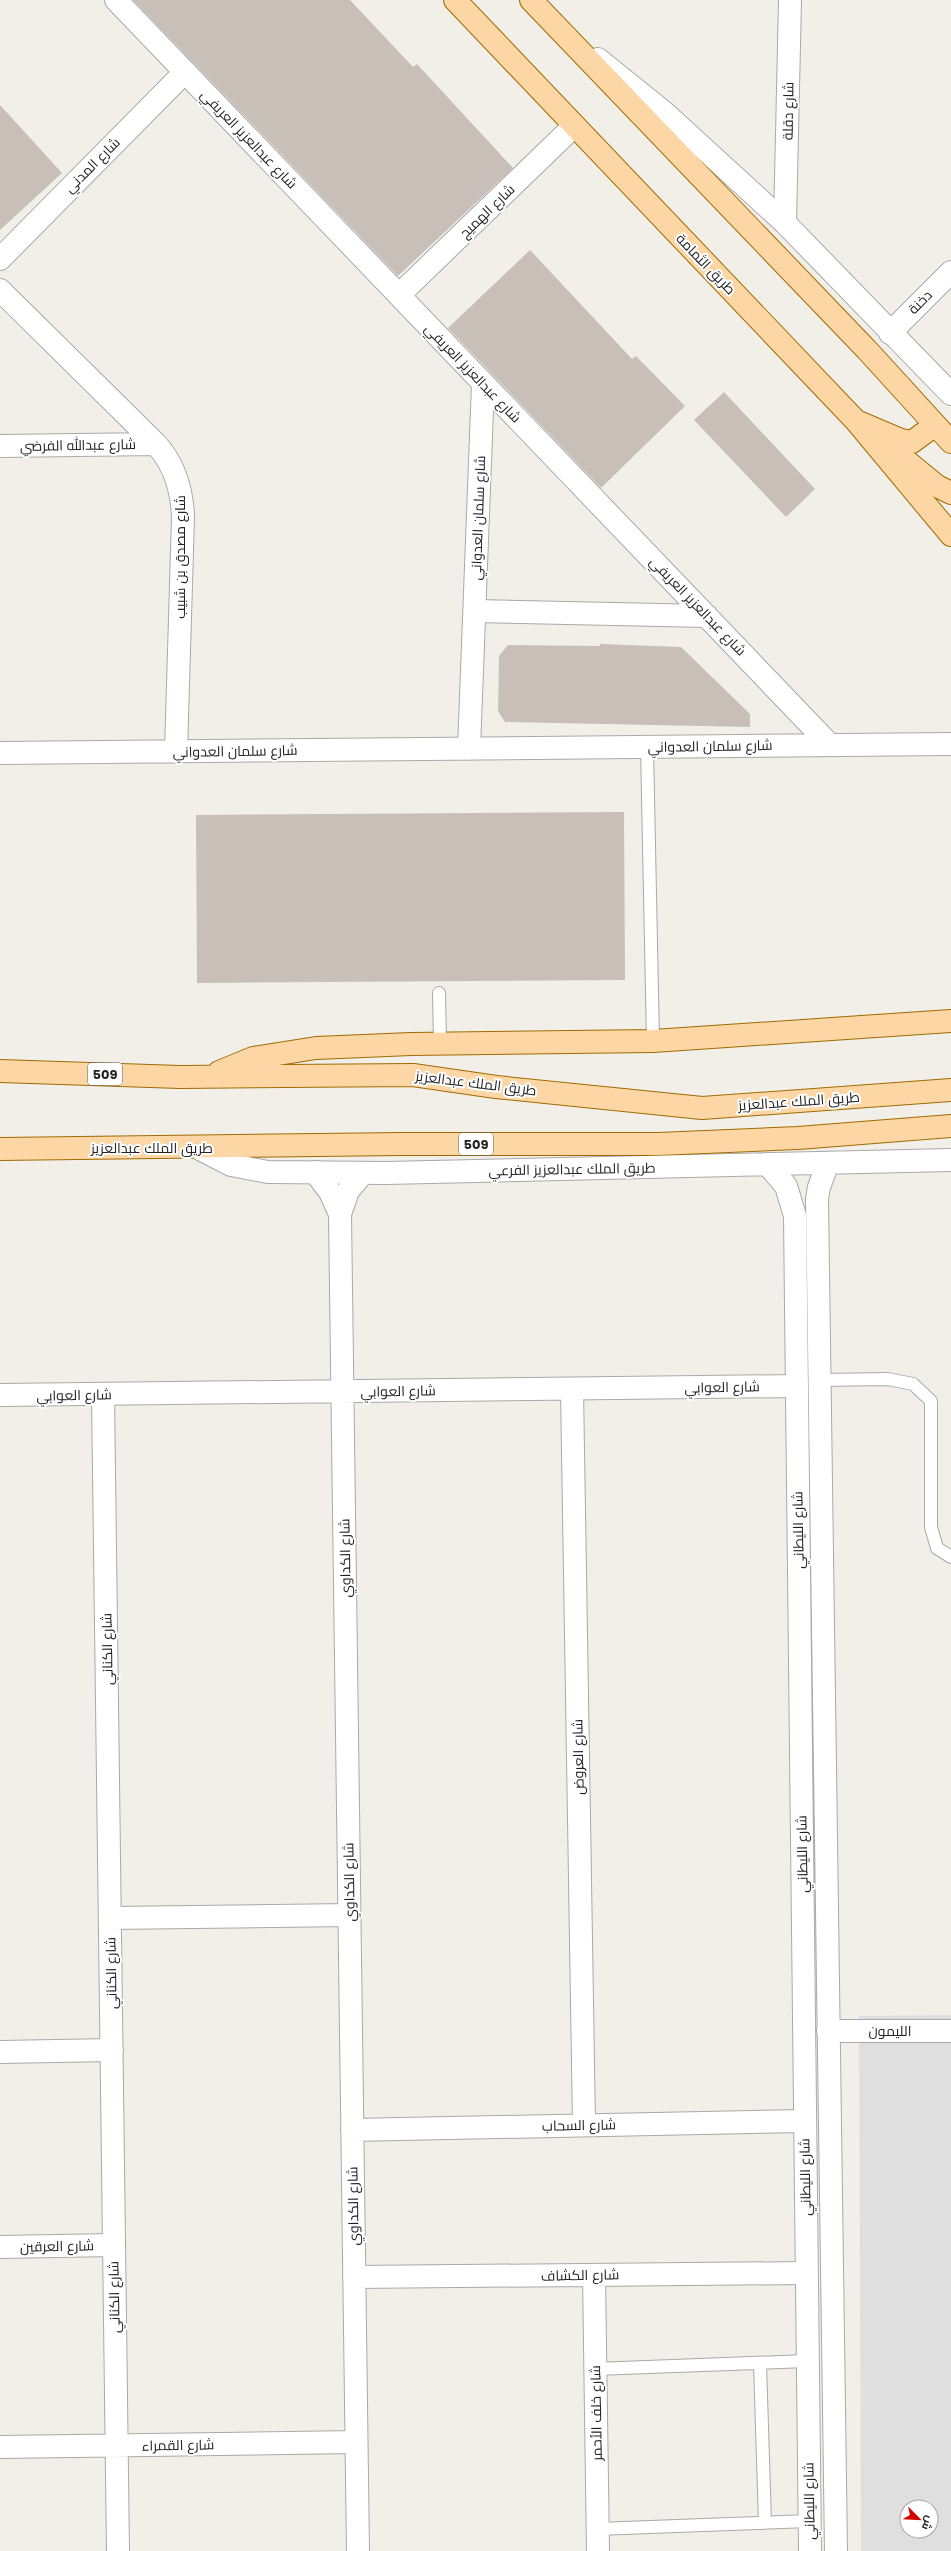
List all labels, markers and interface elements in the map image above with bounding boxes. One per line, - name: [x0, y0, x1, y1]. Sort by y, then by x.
- street label: شارع دقلة: [777, 82, 799, 140]
- street label: شارع عبدالعزيز العريفي: [195, 85, 302, 195]
- street label: شارع المدني: [60, 133, 126, 199]
- street label: شارع الهميج: [455, 179, 519, 243]
- street label: طريق الثمامة: [672, 229, 740, 299]
- street label: دخنة: [903, 285, 937, 319]
- street label: شارع عبدالعزيز العريفي: [419, 319, 526, 429]
- street label: شارع عبدالله الفرضي: [20, 434, 136, 457]
- street label: شارع سلمان العدواني: [466, 455, 492, 581]
- street label: شارع مصدق بن شبيب: [170, 495, 190, 619]
- street label: شارع عبدالعزيز العريفي: [644, 552, 751, 662]
- street label: شارع سلمان العدواني: [647, 735, 773, 759]
- street label: شارع سلمان العدواني: [172, 740, 298, 764]
- road number: 509: [88, 1063, 122, 1085]
- street label: طريق الملك عبدالعزيز: [413, 1066, 538, 1100]
- street label: طريق الملك عبدالعزيز: [736, 1087, 861, 1115]
- road number: 509: [459, 1133, 493, 1155]
- street label: طريق الملك عبدالعزيز: [90, 1138, 213, 1158]
- street label: طريق الملك عبدالعزيز الفرعي: [488, 1158, 656, 1182]
- street label: شارع العوابي: [684, 1376, 760, 1400]
- street label: شارع العوابي: [360, 1380, 436, 1404]
- street label: شارع العوابي: [36, 1384, 112, 1408]
- street label: شارع الليطاني: [787, 1491, 811, 1569]
- street label: شارع الكداوي: [334, 1518, 358, 1598]
- street label: شارع الكناني: [96, 1613, 120, 1685]
- street label: شارع العروض: [567, 1719, 589, 1795]
- street label: شارع الليطاني: [791, 1815, 815, 1893]
- street label: شارع الكداوي: [338, 1842, 362, 1922]
- street label: شارع الكناني: [100, 1937, 124, 2009]
- street label: الليمون: [869, 2021, 911, 2041]
- street label: شارع السحاب: [542, 2114, 616, 2136]
- street label: شارع الليطاني: [794, 2138, 818, 2216]
- street label: شارع الكداوي: [342, 2166, 366, 2246]
- street label: شارع العرقين: [20, 2235, 94, 2257]
- street label: شارع الكناني: [103, 2261, 127, 2333]
- street label: شارع الكشاف: [541, 2264, 619, 2286]
- street label: شارع خلف الأحمر: [585, 2365, 607, 2462]
- street label: شارع القمراء: [142, 2434, 214, 2456]
- street label: شارع الليطاني: [798, 2462, 822, 2540]
- north arrow: [899, 2499, 939, 2539]
- text: ش: [918, 2513, 938, 2533]

